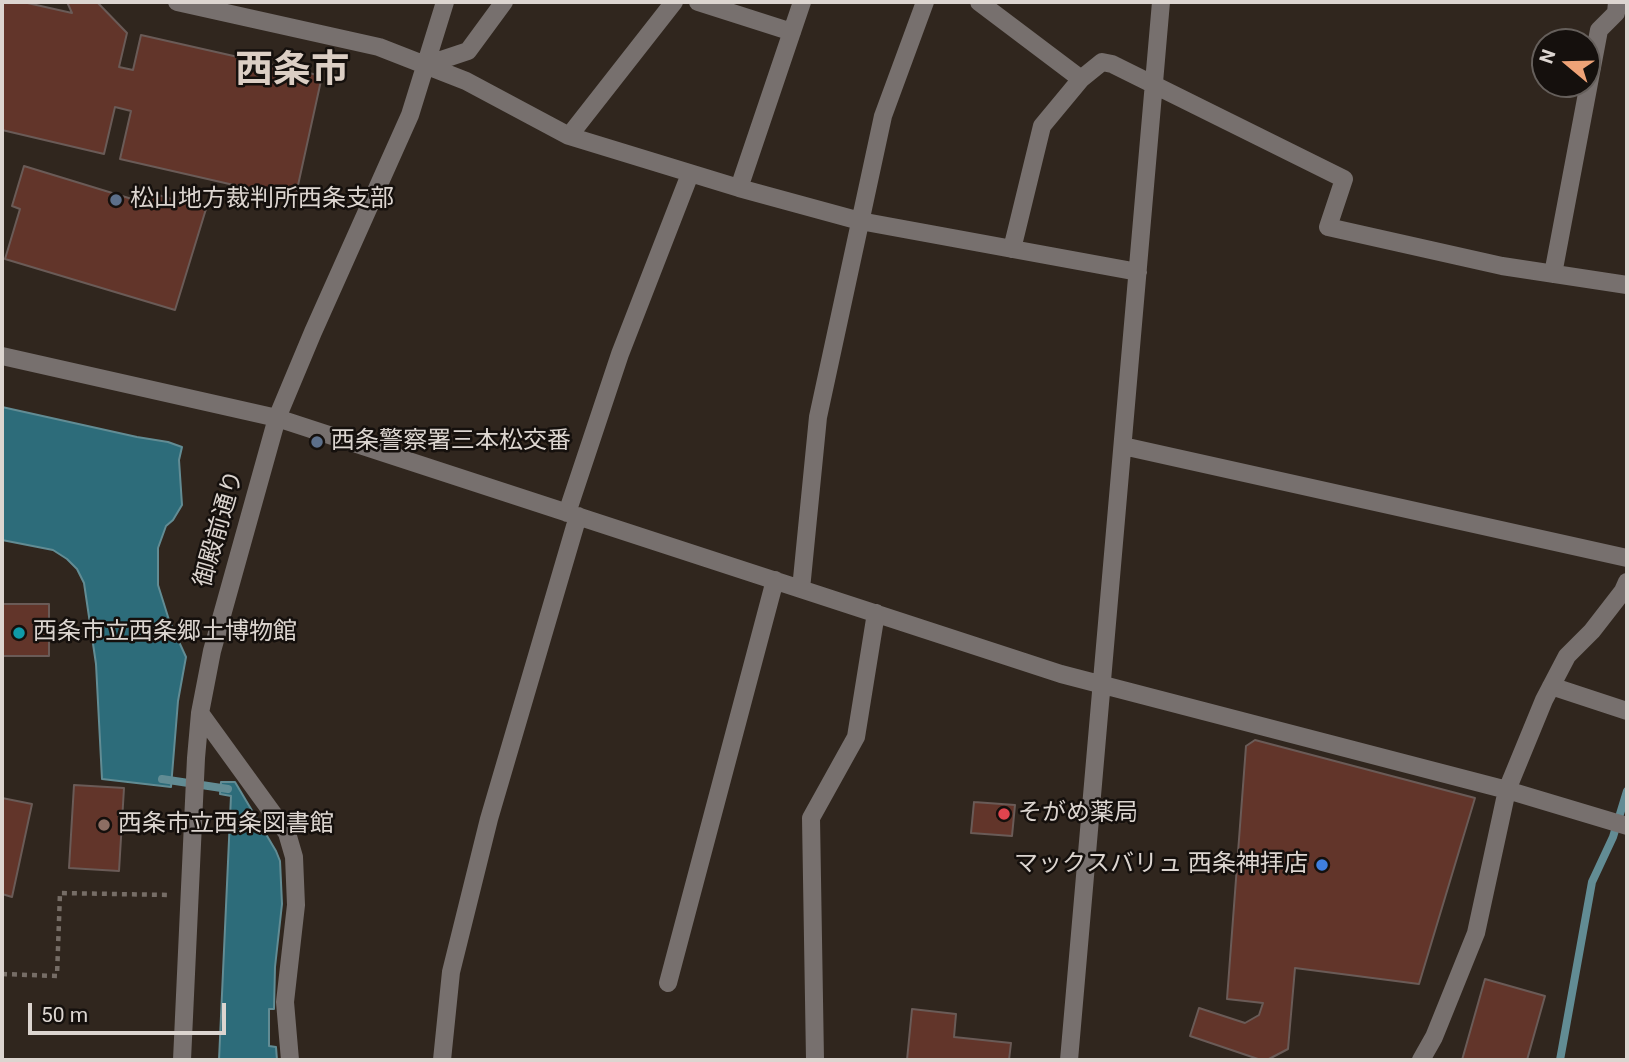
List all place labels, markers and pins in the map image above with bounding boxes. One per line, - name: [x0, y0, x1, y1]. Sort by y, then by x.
- place label: 松山地方裁判所西条支部: [130, 186, 394, 214]
- marker: 松山地方裁判所西条支部: [108, 192, 124, 208]
- place label: 西条警察署三本松交番: [331, 428, 571, 456]
- marker: 西条警察署三本松交番: [309, 434, 325, 450]
- place label: 西条市立西条郷土博物館: [33, 619, 297, 647]
- marker: 西条市立西条郷土博物館: [11, 625, 27, 641]
- place label: そがめ薬局: [1018, 800, 1138, 828]
- marker: そがめ薬局: [996, 806, 1012, 822]
- place label: 西条市立西条図書館: [118, 811, 334, 839]
- marker: 西条市立西条図書館: [96, 817, 112, 833]
- place label: マックスバリュ 西条神拝店: [1014, 851, 1308, 879]
- marker: マックスバリュ 西条神拝店: [1314, 857, 1330, 873]

